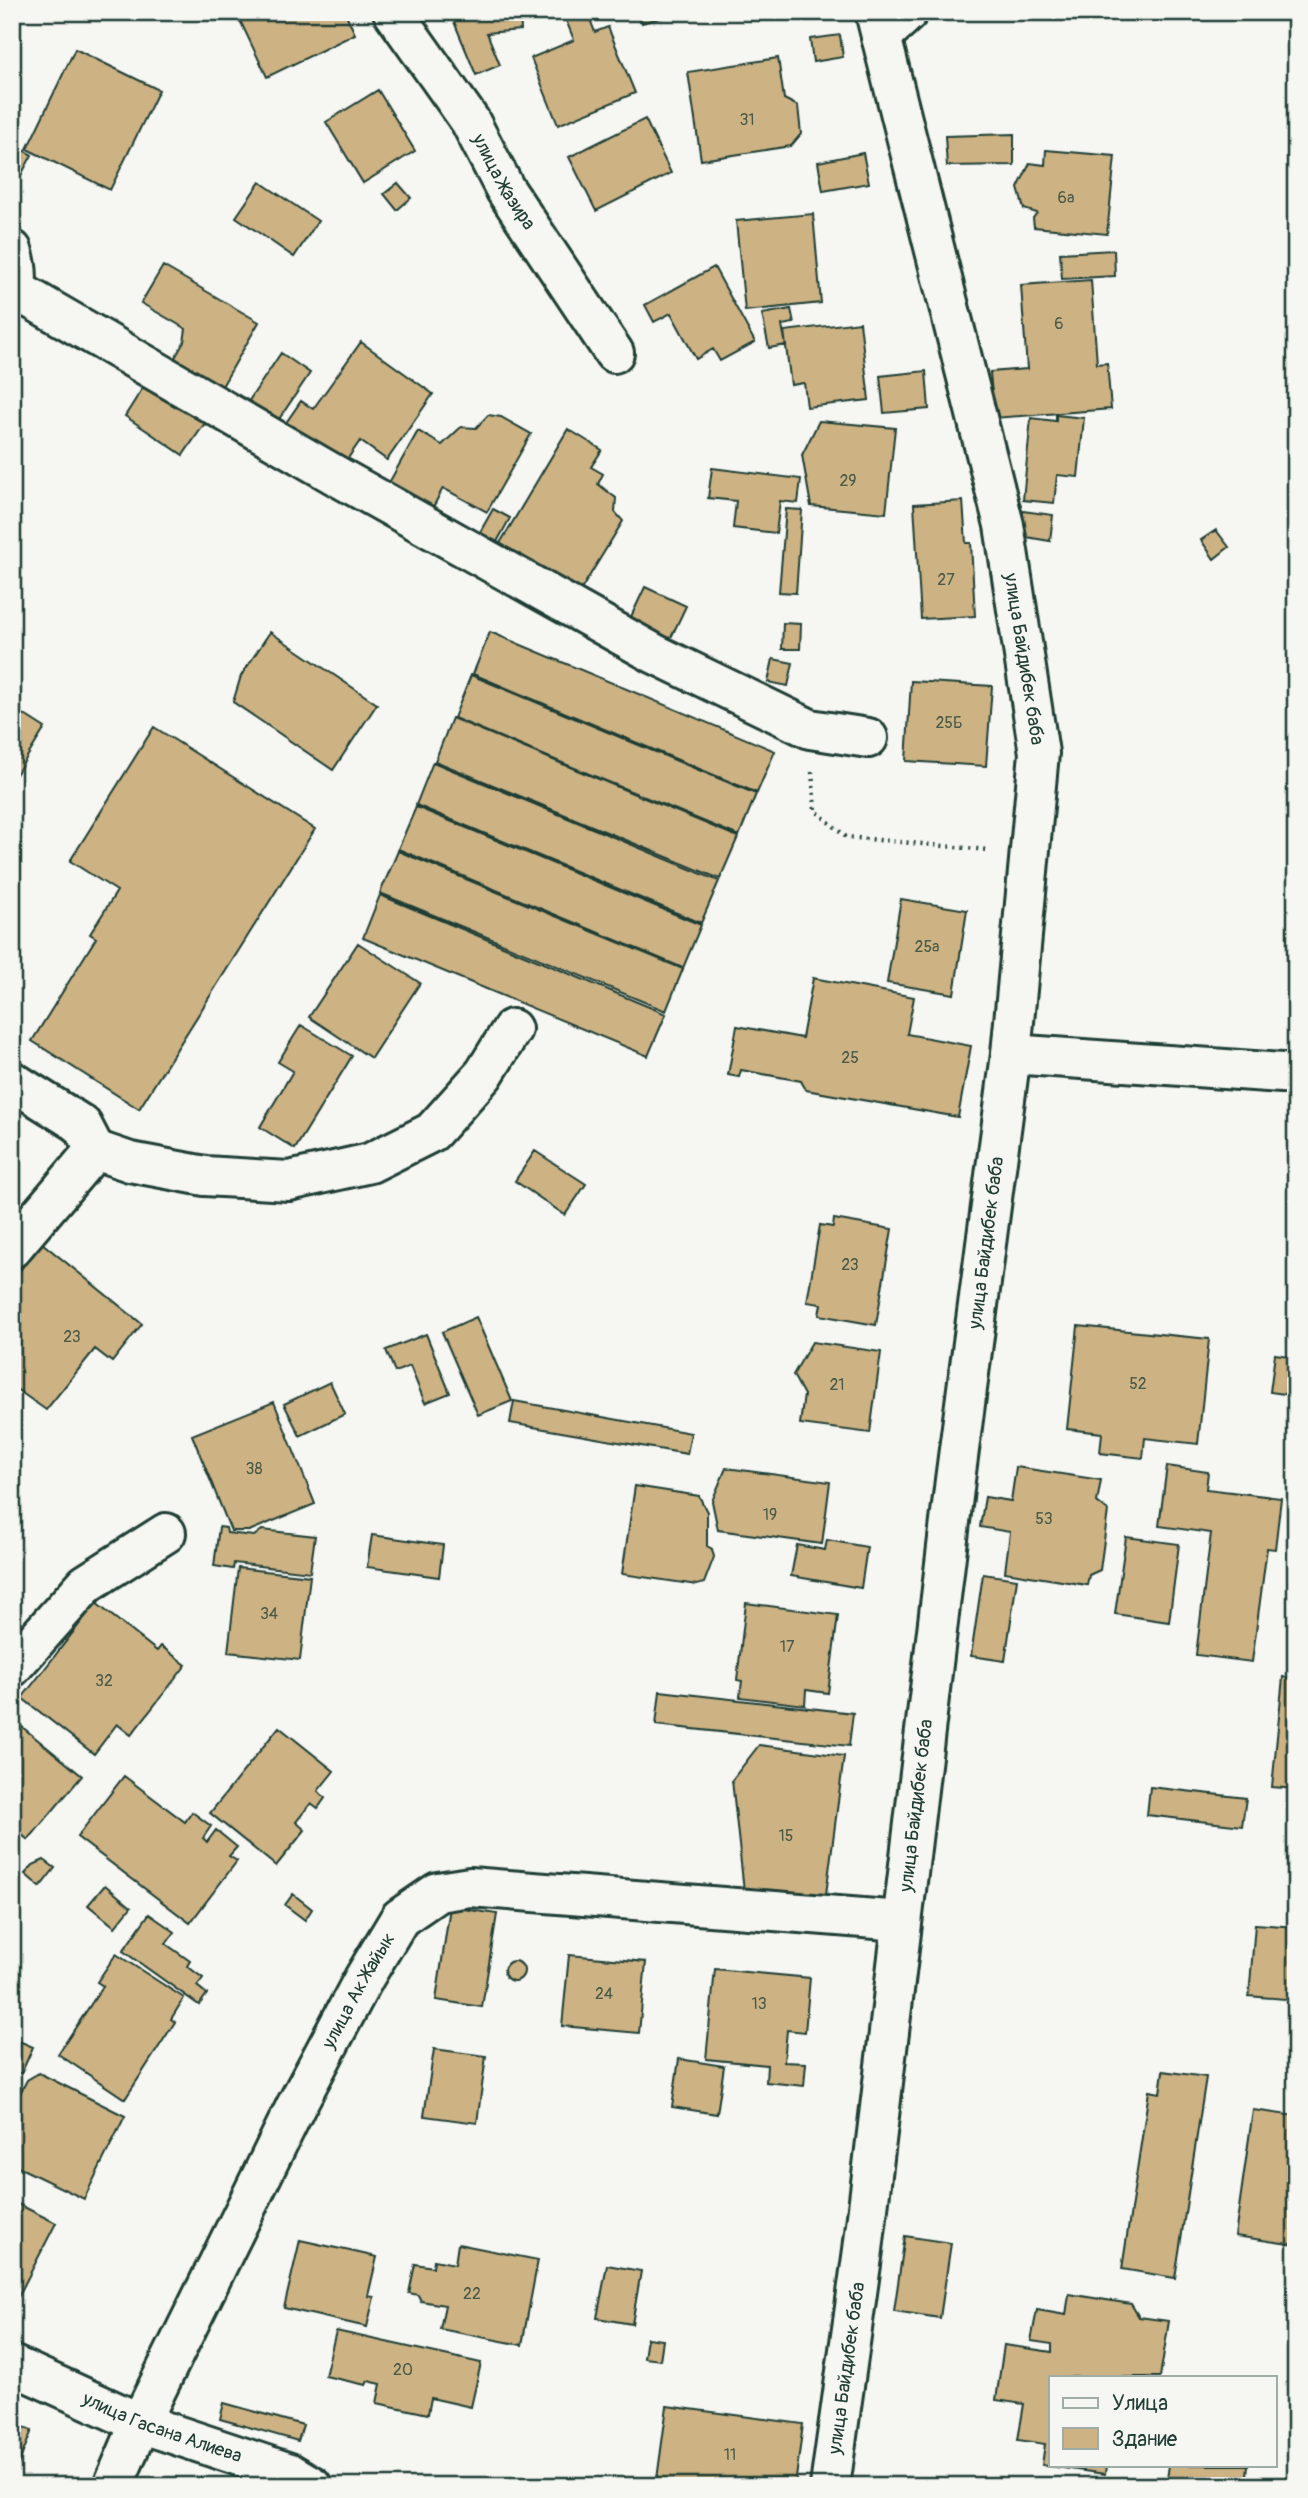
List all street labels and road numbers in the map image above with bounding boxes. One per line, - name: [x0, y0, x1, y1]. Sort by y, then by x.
- street label: улица Жазира: [466, 129, 541, 235]
- street label: улица Байдибек баба: [998, 570, 1049, 747]
- street label: улица Байдибек баба: [963, 1155, 1009, 1332]
- street label: улица Байдибек баба: [894, 1718, 938, 1894]
- street label: улица Ак Жайык: [316, 1928, 401, 2054]
- street label: улица Байдибек баба: [822, 2280, 870, 2457]
- street label: улица Гасана Алиева: [78, 2386, 245, 2468]

